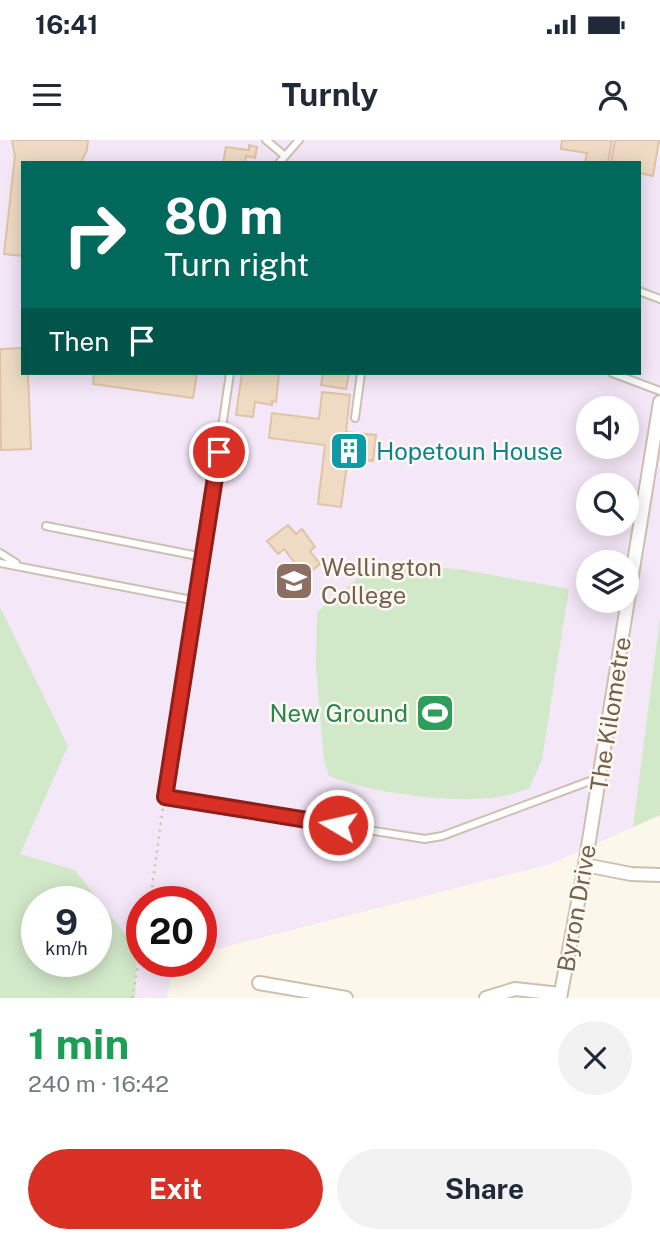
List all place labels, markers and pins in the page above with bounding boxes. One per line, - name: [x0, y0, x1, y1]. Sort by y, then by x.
- pin: [189, 422, 249, 482]
- building icon: Hopetoun House: [328, 430, 370, 472]
- place label: Hopetoun House: [376, 437, 563, 465]
- place label: Wellington College: [321, 553, 442, 609]
- school or university icon: Wellington College: [273, 560, 315, 602]
- sports icon: New Ground: [414, 692, 456, 734]
- place label: New Ground: [270, 699, 408, 727]

